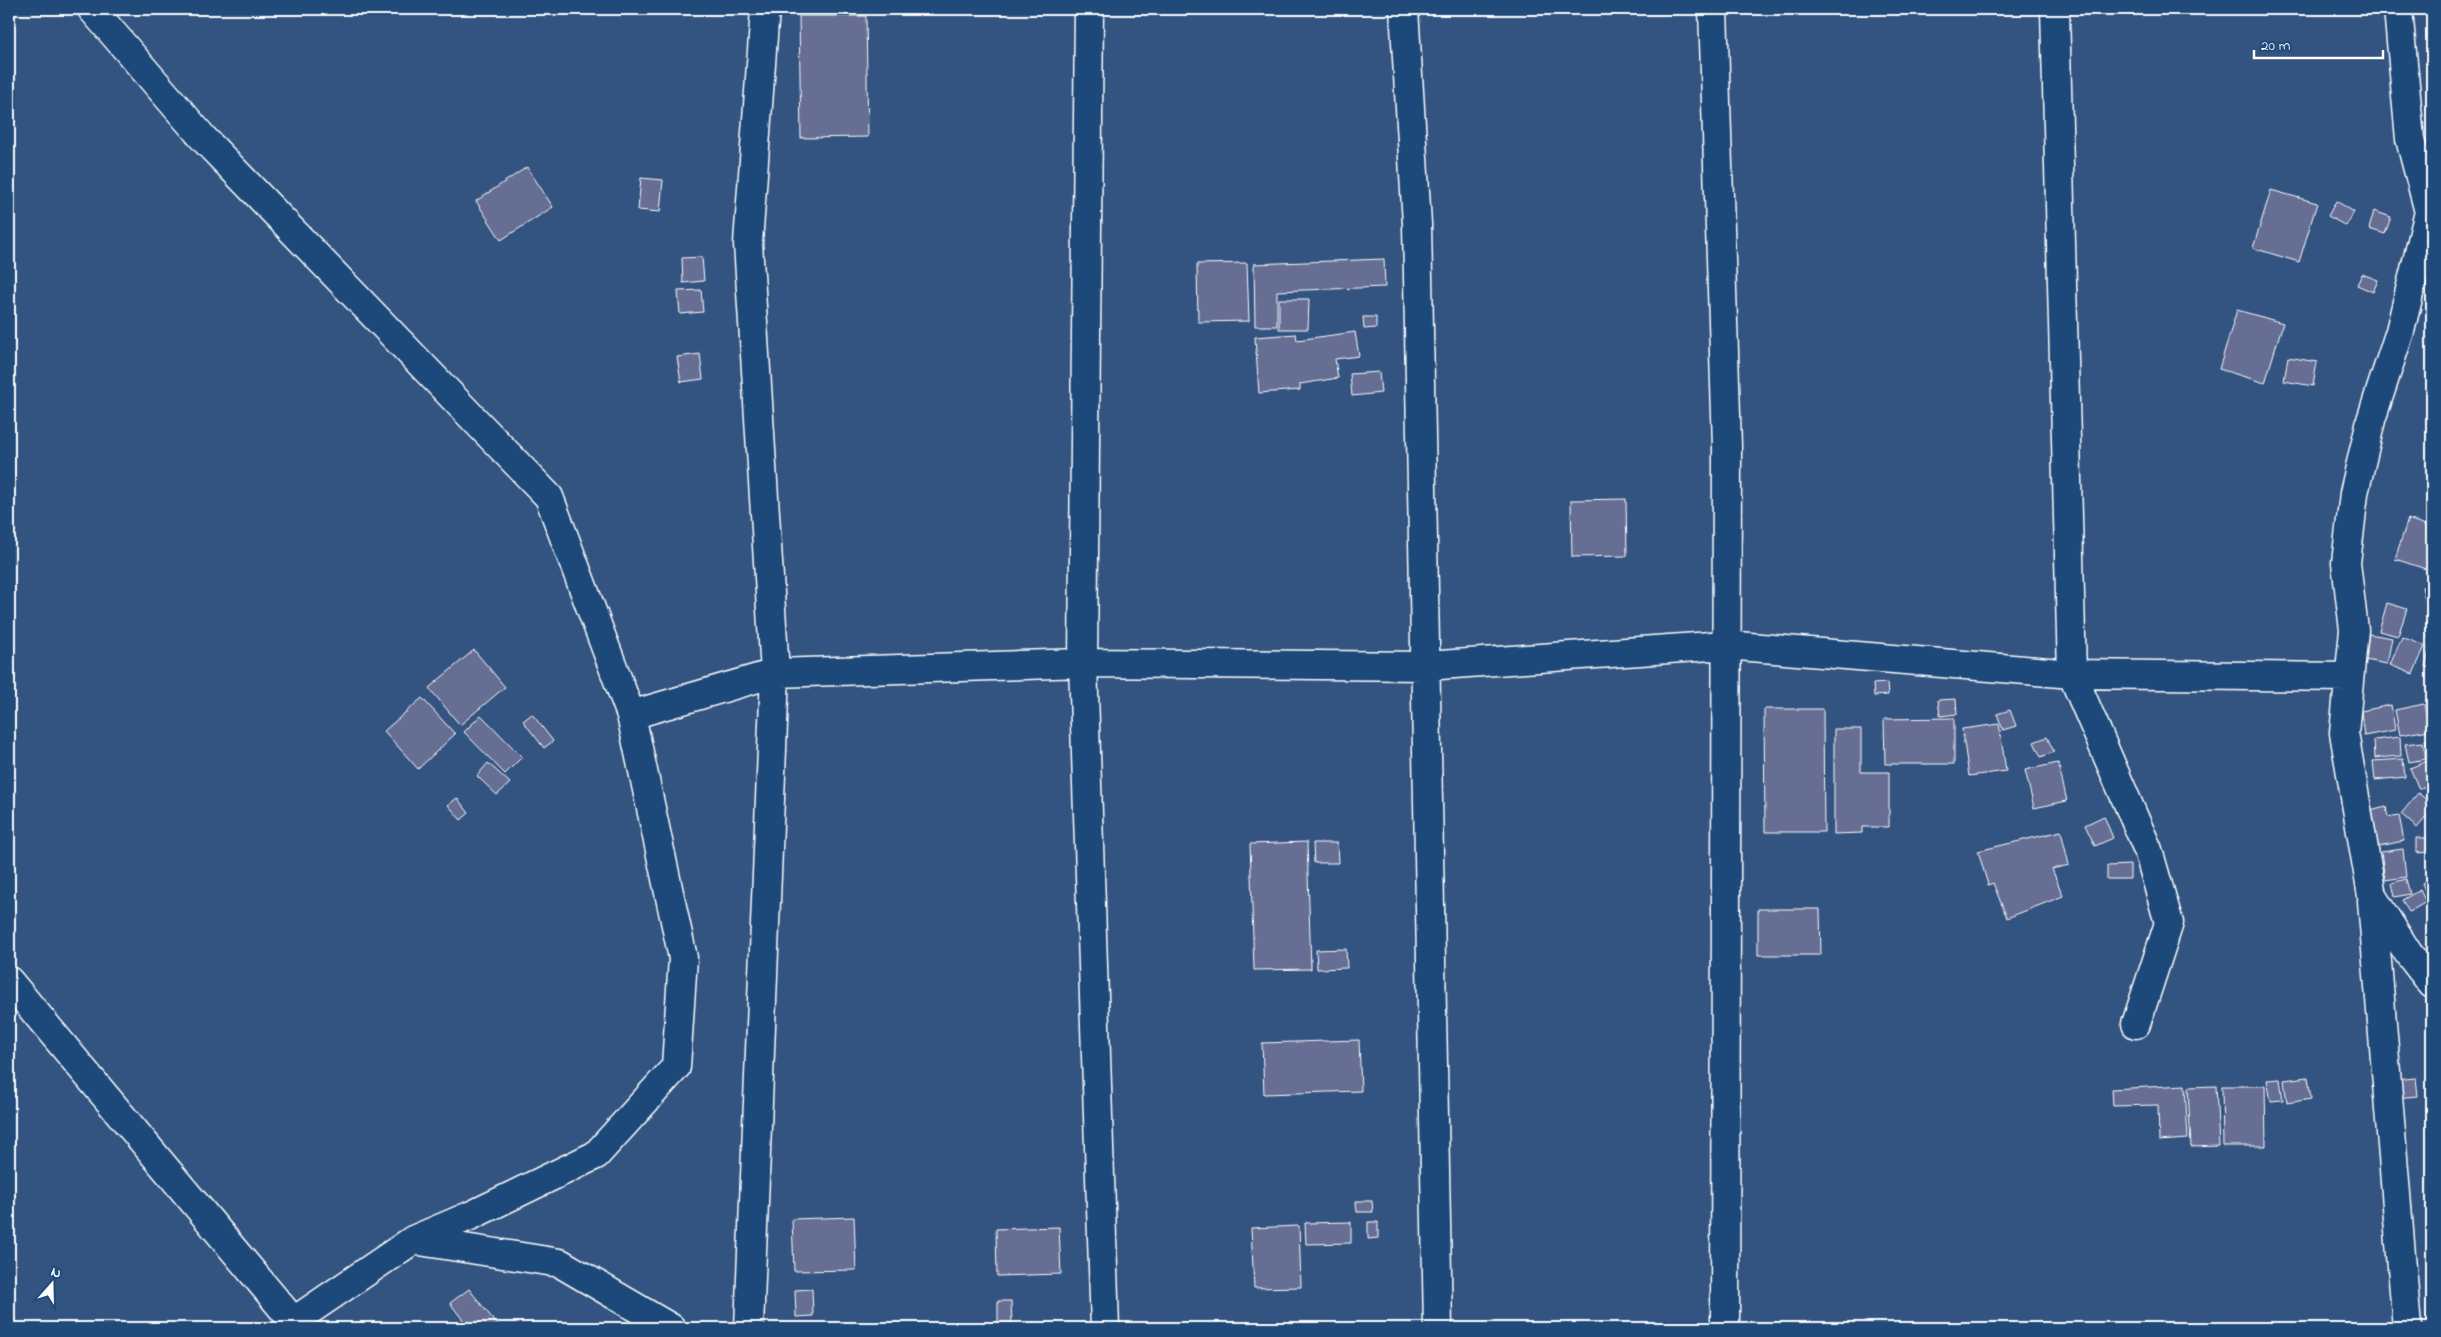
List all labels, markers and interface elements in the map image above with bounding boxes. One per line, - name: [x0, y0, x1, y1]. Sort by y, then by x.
- scale bar: [2254, 28, 2382, 60]
- text: 20 m: [2261, 35, 2291, 57]
- north arrow: [28, 1260, 78, 1310]
- text: N: [48, 1262, 64, 1285]

